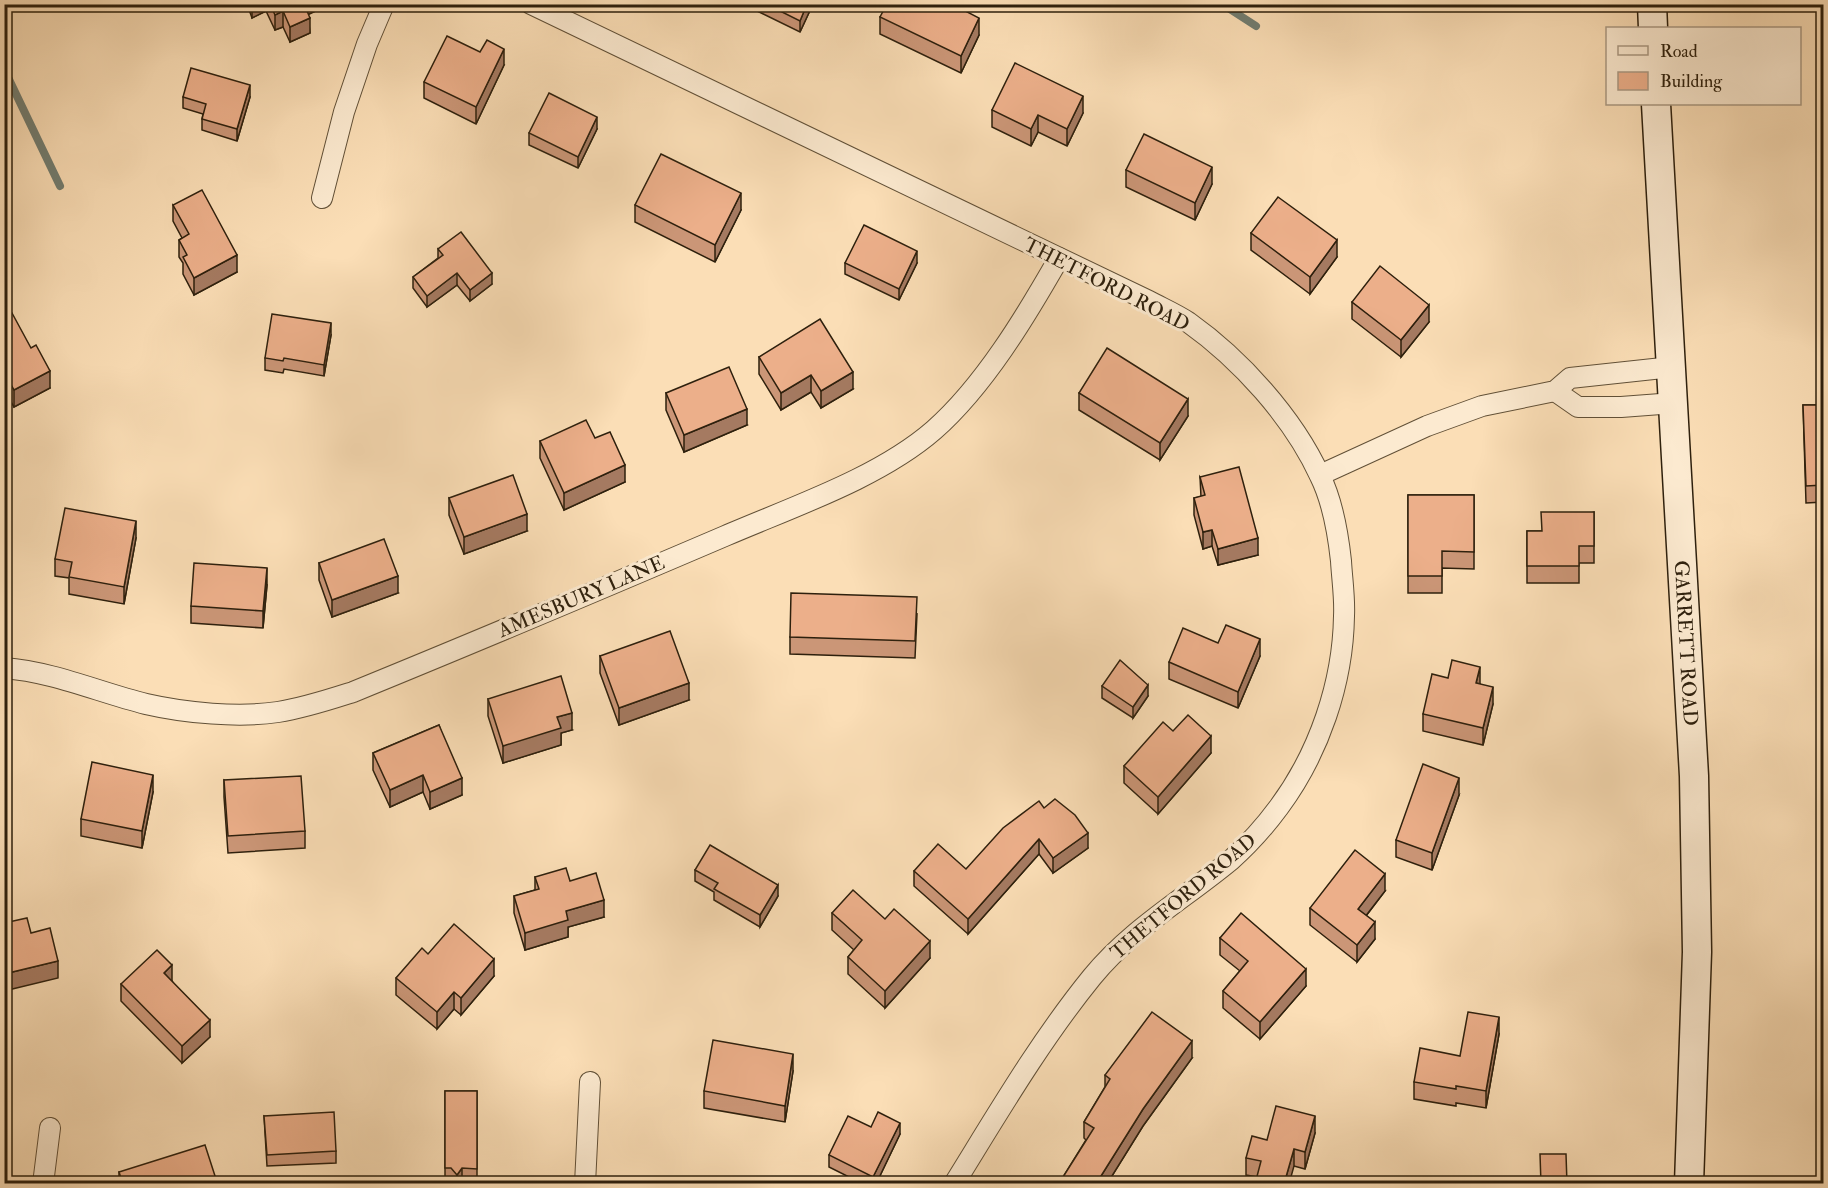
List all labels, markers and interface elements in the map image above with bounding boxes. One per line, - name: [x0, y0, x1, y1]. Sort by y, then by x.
- legend: [1606, 27, 1801, 105]
- text: Road: [1660, 40, 1698, 63]
- text: Building: [1660, 70, 1723, 93]
- street label: THETFORD ROAD: [1020, 232, 1194, 337]
- street label: AMESBURY LANE: [493, 550, 668, 643]
- street label: GARRETT ROAD: [1669, 560, 1703, 727]
- street label: THETFORD ROAD: [1105, 828, 1261, 965]

